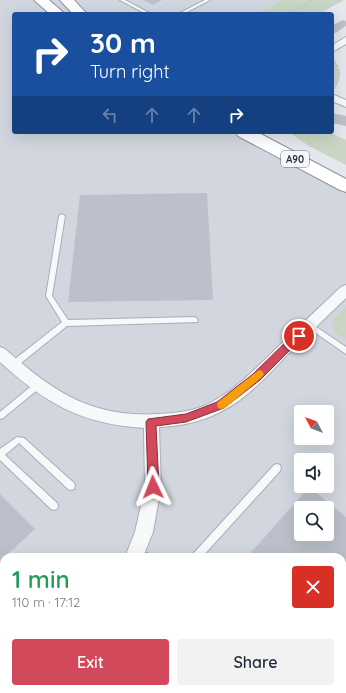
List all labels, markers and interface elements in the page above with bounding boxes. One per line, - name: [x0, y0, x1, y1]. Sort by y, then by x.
- text: 30 m: [90, 25, 156, 60]
- icon: right: [24, 28, 76, 80]
- text: Turn right: [90, 60, 170, 83]
- icon: left: [99, 104, 121, 126]
- icon: ahead: [141, 104, 163, 126]
- icon: ahead: [183, 104, 205, 126]
- icon: right: [225, 104, 247, 126]
- road number: A90: [281, 151, 309, 167]
- pin: [282, 319, 316, 353]
- icon: arrive: [288, 325, 310, 347]
- north arrow: [294, 405, 334, 445]
- map controls: [294, 405, 334, 541]
- button: sound: [294, 453, 334, 493]
- position arrow: [132, 466, 174, 508]
- button: search: [294, 501, 334, 541]
- text: 1 min: [12, 564, 70, 594]
- button: close: [292, 566, 334, 608]
- text: 110 m · 17:12: [12, 594, 80, 610]
- button: Exit: [12, 639, 169, 685]
- button: Share: [177, 639, 334, 685]

